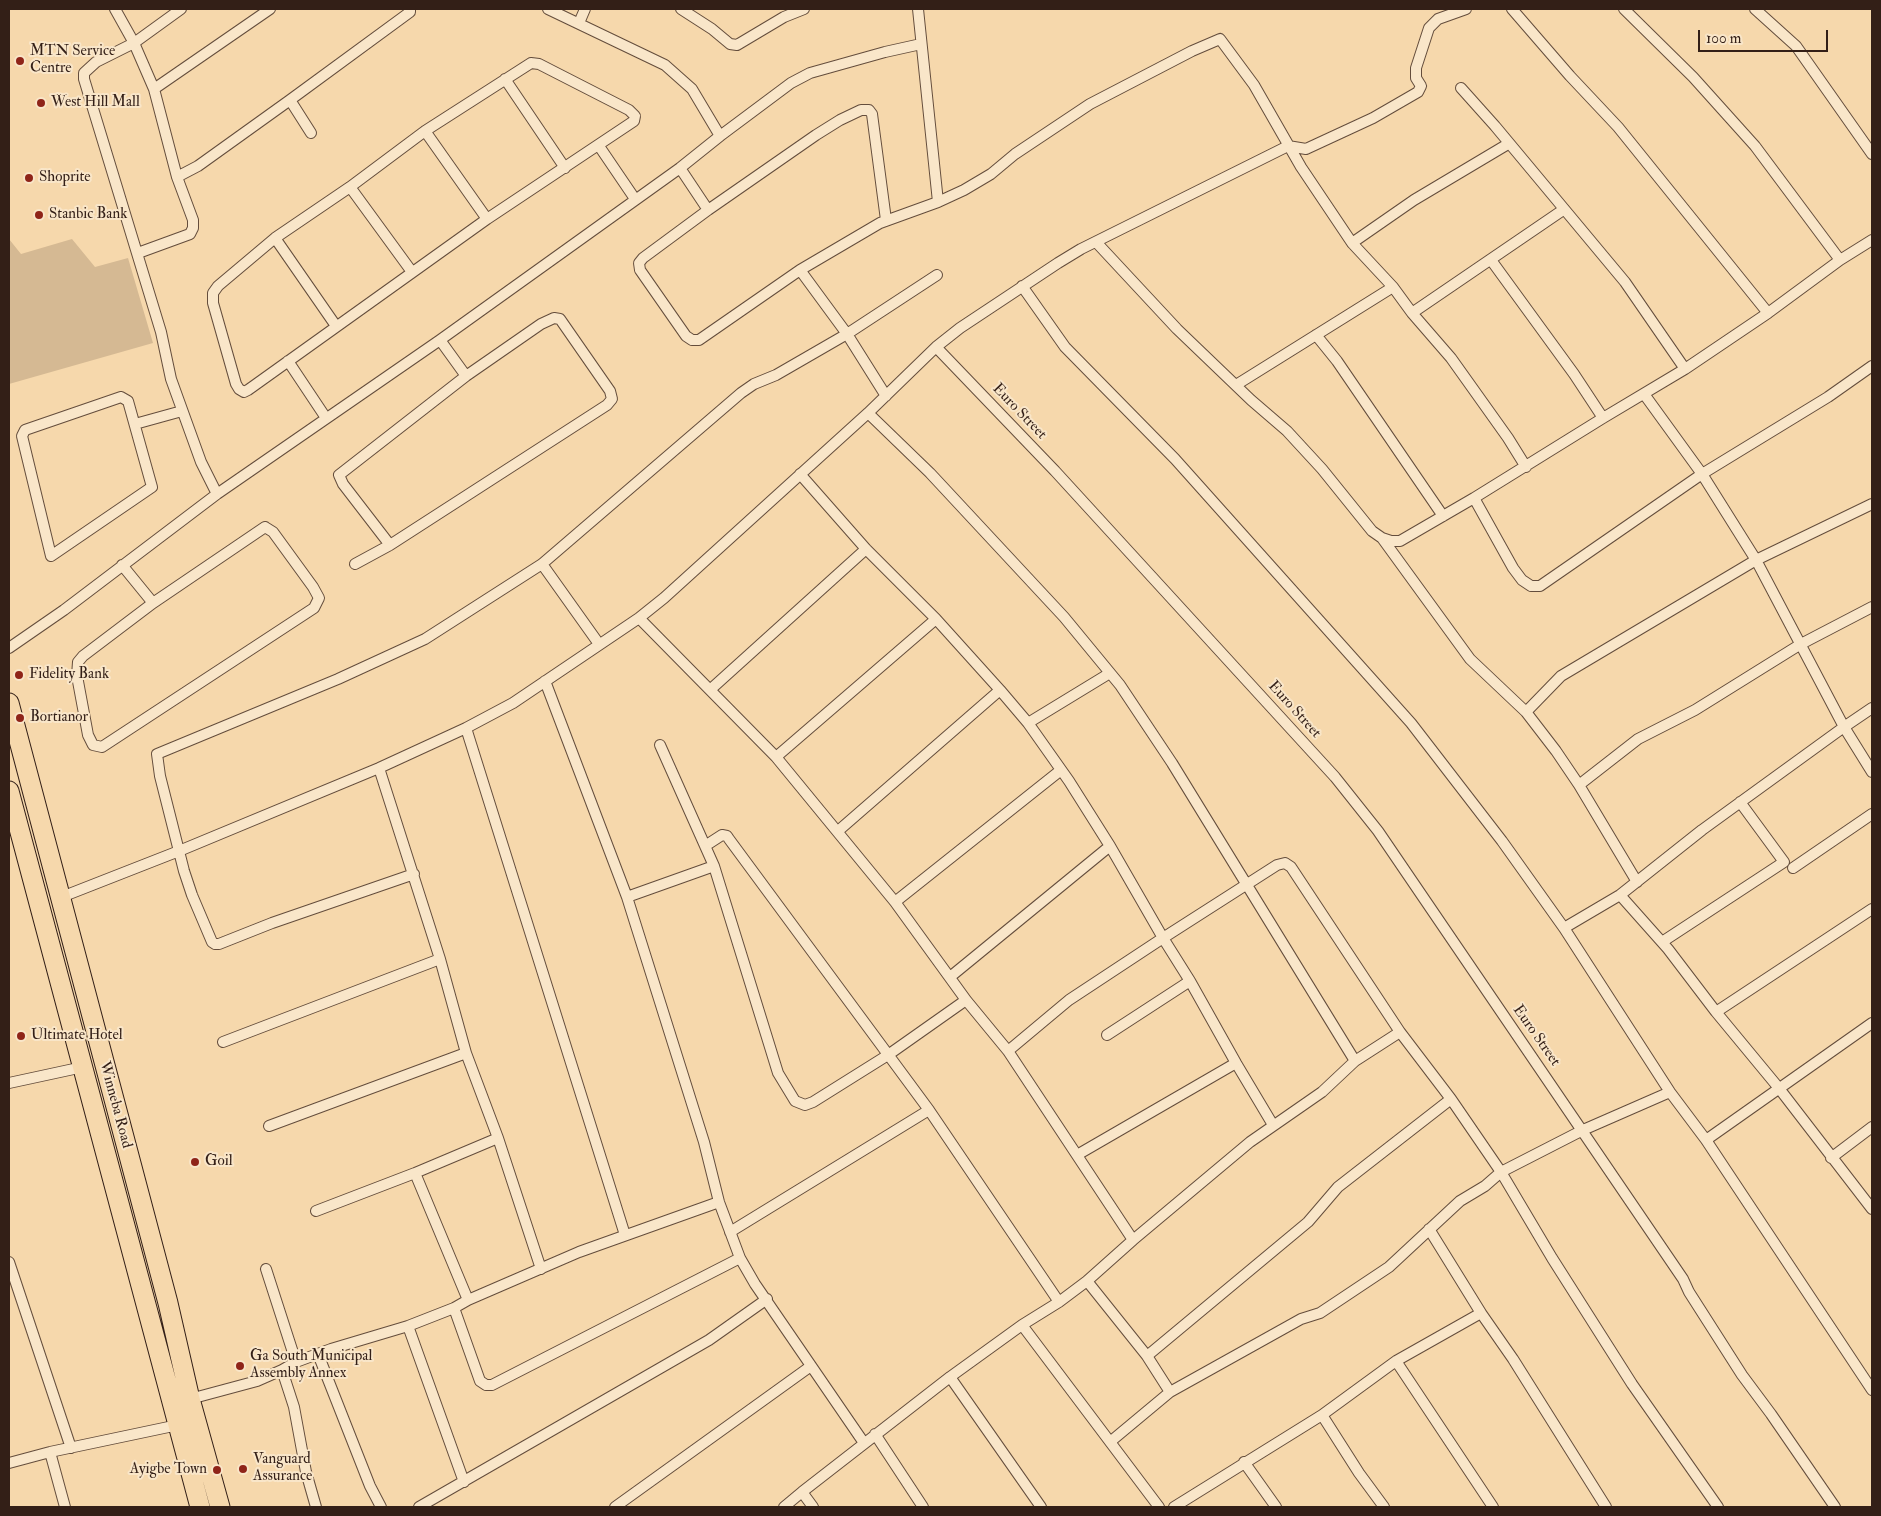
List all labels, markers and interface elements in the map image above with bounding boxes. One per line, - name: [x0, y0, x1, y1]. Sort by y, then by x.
- scale bar: [1701, 20, 1831, 52]
- text: 100 m: [1706, 29, 1741, 48]
- place label: MTN Service Centre: [30, 43, 115, 78]
- marker: MTN Service Centre: [14, 55, 26, 67]
- place label: West Hill Mall: [51, 94, 140, 112]
- marker: West Hill Mall: [35, 97, 47, 109]
- place label: Shoprite: [39, 169, 91, 187]
- marker: Shoprite: [23, 172, 35, 184]
- place label: Stanbic Bank: [49, 206, 127, 224]
- marker: Stanbic Bank: [33, 209, 45, 221]
- street label: Euro Street: [988, 380, 1050, 444]
- place label: Fidelity Bank: [29, 666, 109, 684]
- marker: Fidelity Bank: [13, 669, 25, 681]
- street label: Euro Street: [1264, 678, 1324, 742]
- place label: Bortianor: [30, 709, 88, 727]
- marker: Bortianor: [14, 712, 26, 724]
- street label: Euro Street: [1508, 1002, 1564, 1070]
- place label: Ultimate Hotel: [31, 1027, 123, 1045]
- marker: Ultimate Hotel: [15, 1030, 27, 1042]
- street label: Winneba Road: [95, 1060, 135, 1150]
- place label: Goil: [205, 1153, 233, 1171]
- marker: Goil: [189, 1156, 201, 1168]
- place label: Ga South Municipal Assembly Annex: [250, 1348, 372, 1383]
- marker: Ga South Municipal Assembly Annex: [234, 1360, 246, 1372]
- place label: Vanguard Assurance: [253, 1451, 312, 1486]
- place label: Ayigbe Town: [130, 1461, 207, 1479]
- marker: Vanguard Assurance: [237, 1463, 249, 1475]
- marker: Ayigbe Town: [211, 1464, 223, 1476]

